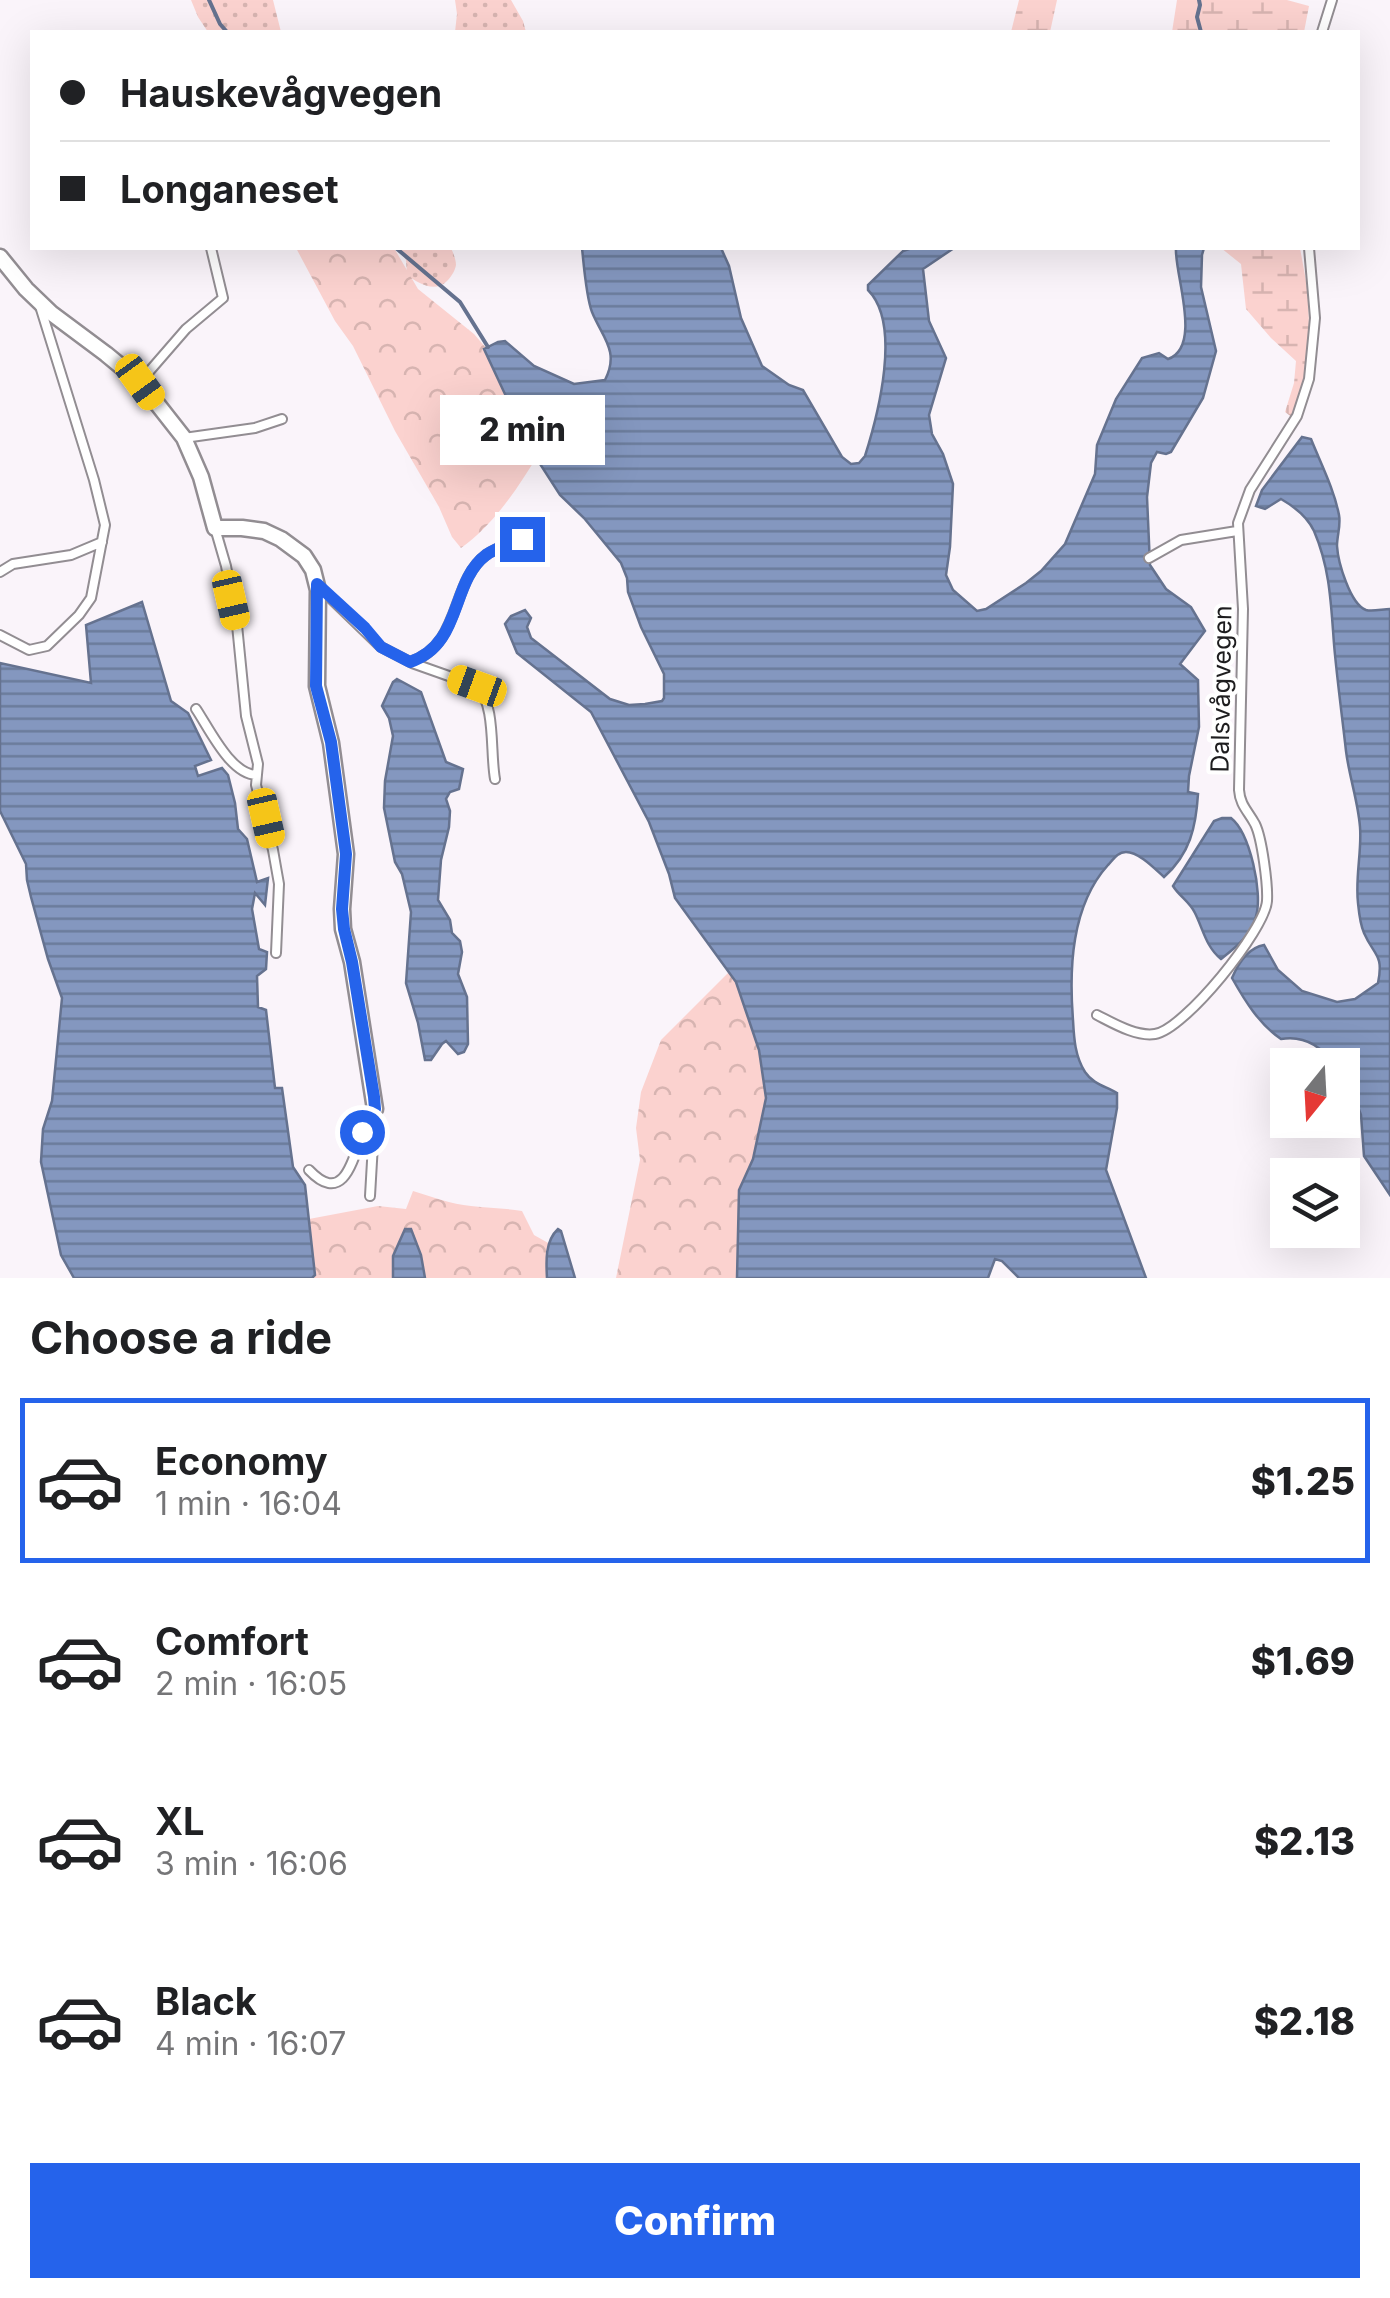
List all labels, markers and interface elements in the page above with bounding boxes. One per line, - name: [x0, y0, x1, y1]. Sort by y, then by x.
- text: Hauskevågvegen: [120, 70, 442, 116]
- text: Longaneset: [120, 166, 339, 212]
- car: [110, 349, 170, 415]
- callout: 2 min: [440, 394, 604, 464]
- text: 2 min: [479, 410, 566, 449]
- route end: [500, 517, 545, 562]
- car: [210, 567, 252, 633]
- street label: Dalsvågvegen: [1205, 605, 1237, 773]
- car: [444, 662, 510, 710]
- car: [245, 785, 287, 851]
- north arrow: [1270, 1048, 1360, 1138]
- map controls: [1270, 1048, 1360, 1248]
- route start: [340, 1110, 385, 1155]
- button: layers: [1270, 1158, 1360, 1248]
- text: Choose a ride: [30, 1310, 332, 1365]
- icon: car: [35, 1436, 125, 1526]
- text: Economy: [155, 1438, 328, 1484]
- text: $1.25: [1251, 1458, 1355, 1504]
- text: 1 min · 16:04: [155, 1484, 342, 1523]
- icon: car: [35, 1616, 125, 1706]
- text: Comfort: [155, 1618, 309, 1664]
- text: $1.69: [1251, 1638, 1355, 1684]
- text: 2 min · 16:05: [155, 1664, 347, 1703]
- icon: car: [35, 1796, 125, 1886]
- text: XL: [155, 1798, 205, 1844]
- text: $2.13: [1254, 1818, 1355, 1864]
- text: 3 min · 16:06: [155, 1844, 348, 1883]
- icon: car: [35, 1976, 125, 2066]
- text: Black: [155, 1978, 257, 2024]
- text: $2.18: [1254, 1998, 1355, 2044]
- text: 4 min · 16:07: [155, 2024, 346, 2063]
- button: Confirm: [30, 2163, 1360, 2278]

